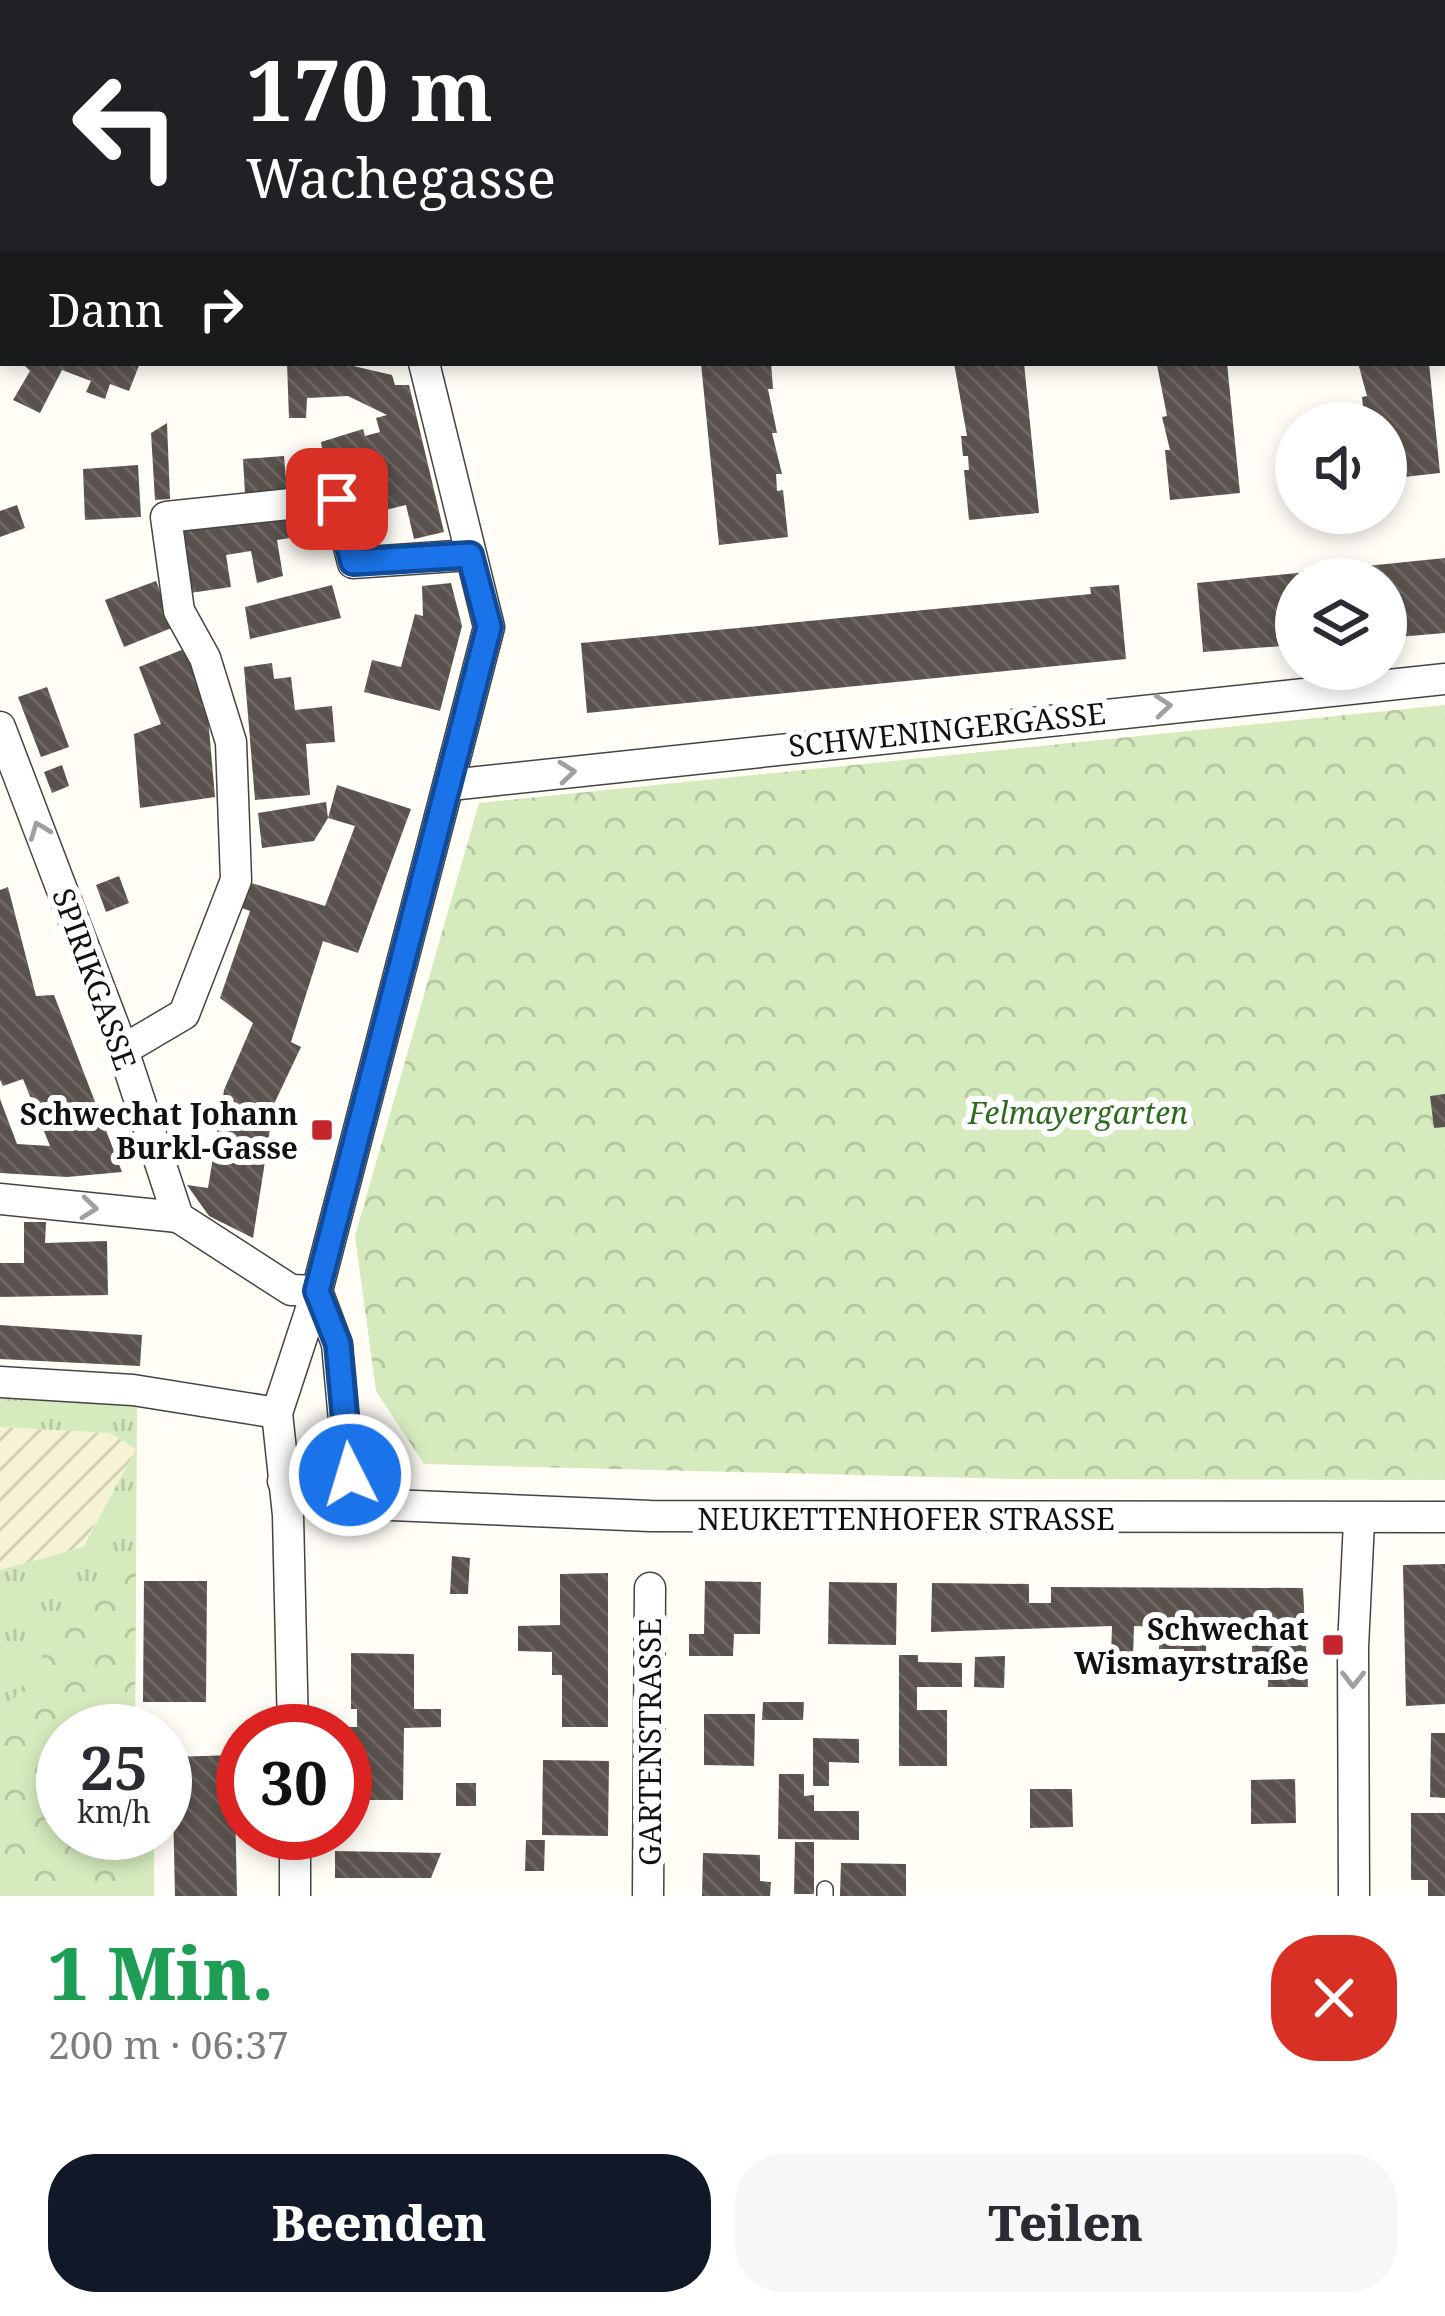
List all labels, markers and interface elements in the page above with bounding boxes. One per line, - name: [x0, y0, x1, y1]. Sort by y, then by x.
- text: 170 m: [246, 31, 493, 146]
- icon: left: [48, 48, 204, 204]
- text: Wachegasse: [246, 140, 556, 214]
- icon: right: [188, 276, 254, 342]
- text: Dann: [48, 279, 164, 340]
- map controls: [1275, 402, 1407, 690]
- button: sound: [1275, 402, 1407, 534]
- pin: [286, 448, 388, 550]
- icon: arrive: [304, 466, 370, 532]
- button: layers: [1275, 558, 1407, 690]
- street label: SCHWENINGERGASSE: [786, 692, 1108, 766]
- one-way arrow: [1154, 694, 1173, 719]
- one-way arrow: [557, 760, 576, 786]
- one-way arrow: [29, 821, 54, 842]
- street label: SPIRIKGASSE: [43, 883, 147, 1075]
- park label: Felmayergarten: [967, 1092, 1188, 1133]
- place label: Schwechat Johann Burkl-Gasse: [20, 1093, 298, 1168]
- marker: Schwechat Johann Burkl-Gasse: [309, 1117, 335, 1143]
- one-way arrow: [80, 1195, 99, 1220]
- position arrow: [287, 1412, 413, 1538]
- street label: NEUKETTENHOFER STRASSE: [697, 1498, 1115, 1539]
- place label: Schwechat Wismayrstraße: [1074, 1608, 1309, 1683]
- street label: GARTENSTRASSE: [629, 1618, 670, 1866]
- marker: Schwechat Wismayrstraße: [1320, 1632, 1346, 1658]
- one-way arrow: [1340, 1671, 1366, 1689]
- speed limit sign: 30: [216, 1704, 372, 1860]
- text: 25: [80, 1726, 148, 1808]
- text: km/h: [77, 1791, 151, 1832]
- text: 1 Min.: [48, 1923, 274, 2021]
- button: close: [1271, 1935, 1397, 2061]
- text: 200 m · 06:37: [48, 2017, 289, 2070]
- button: Beenden: [48, 2154, 711, 2292]
- button: Teilen: [735, 2154, 1397, 2292]

